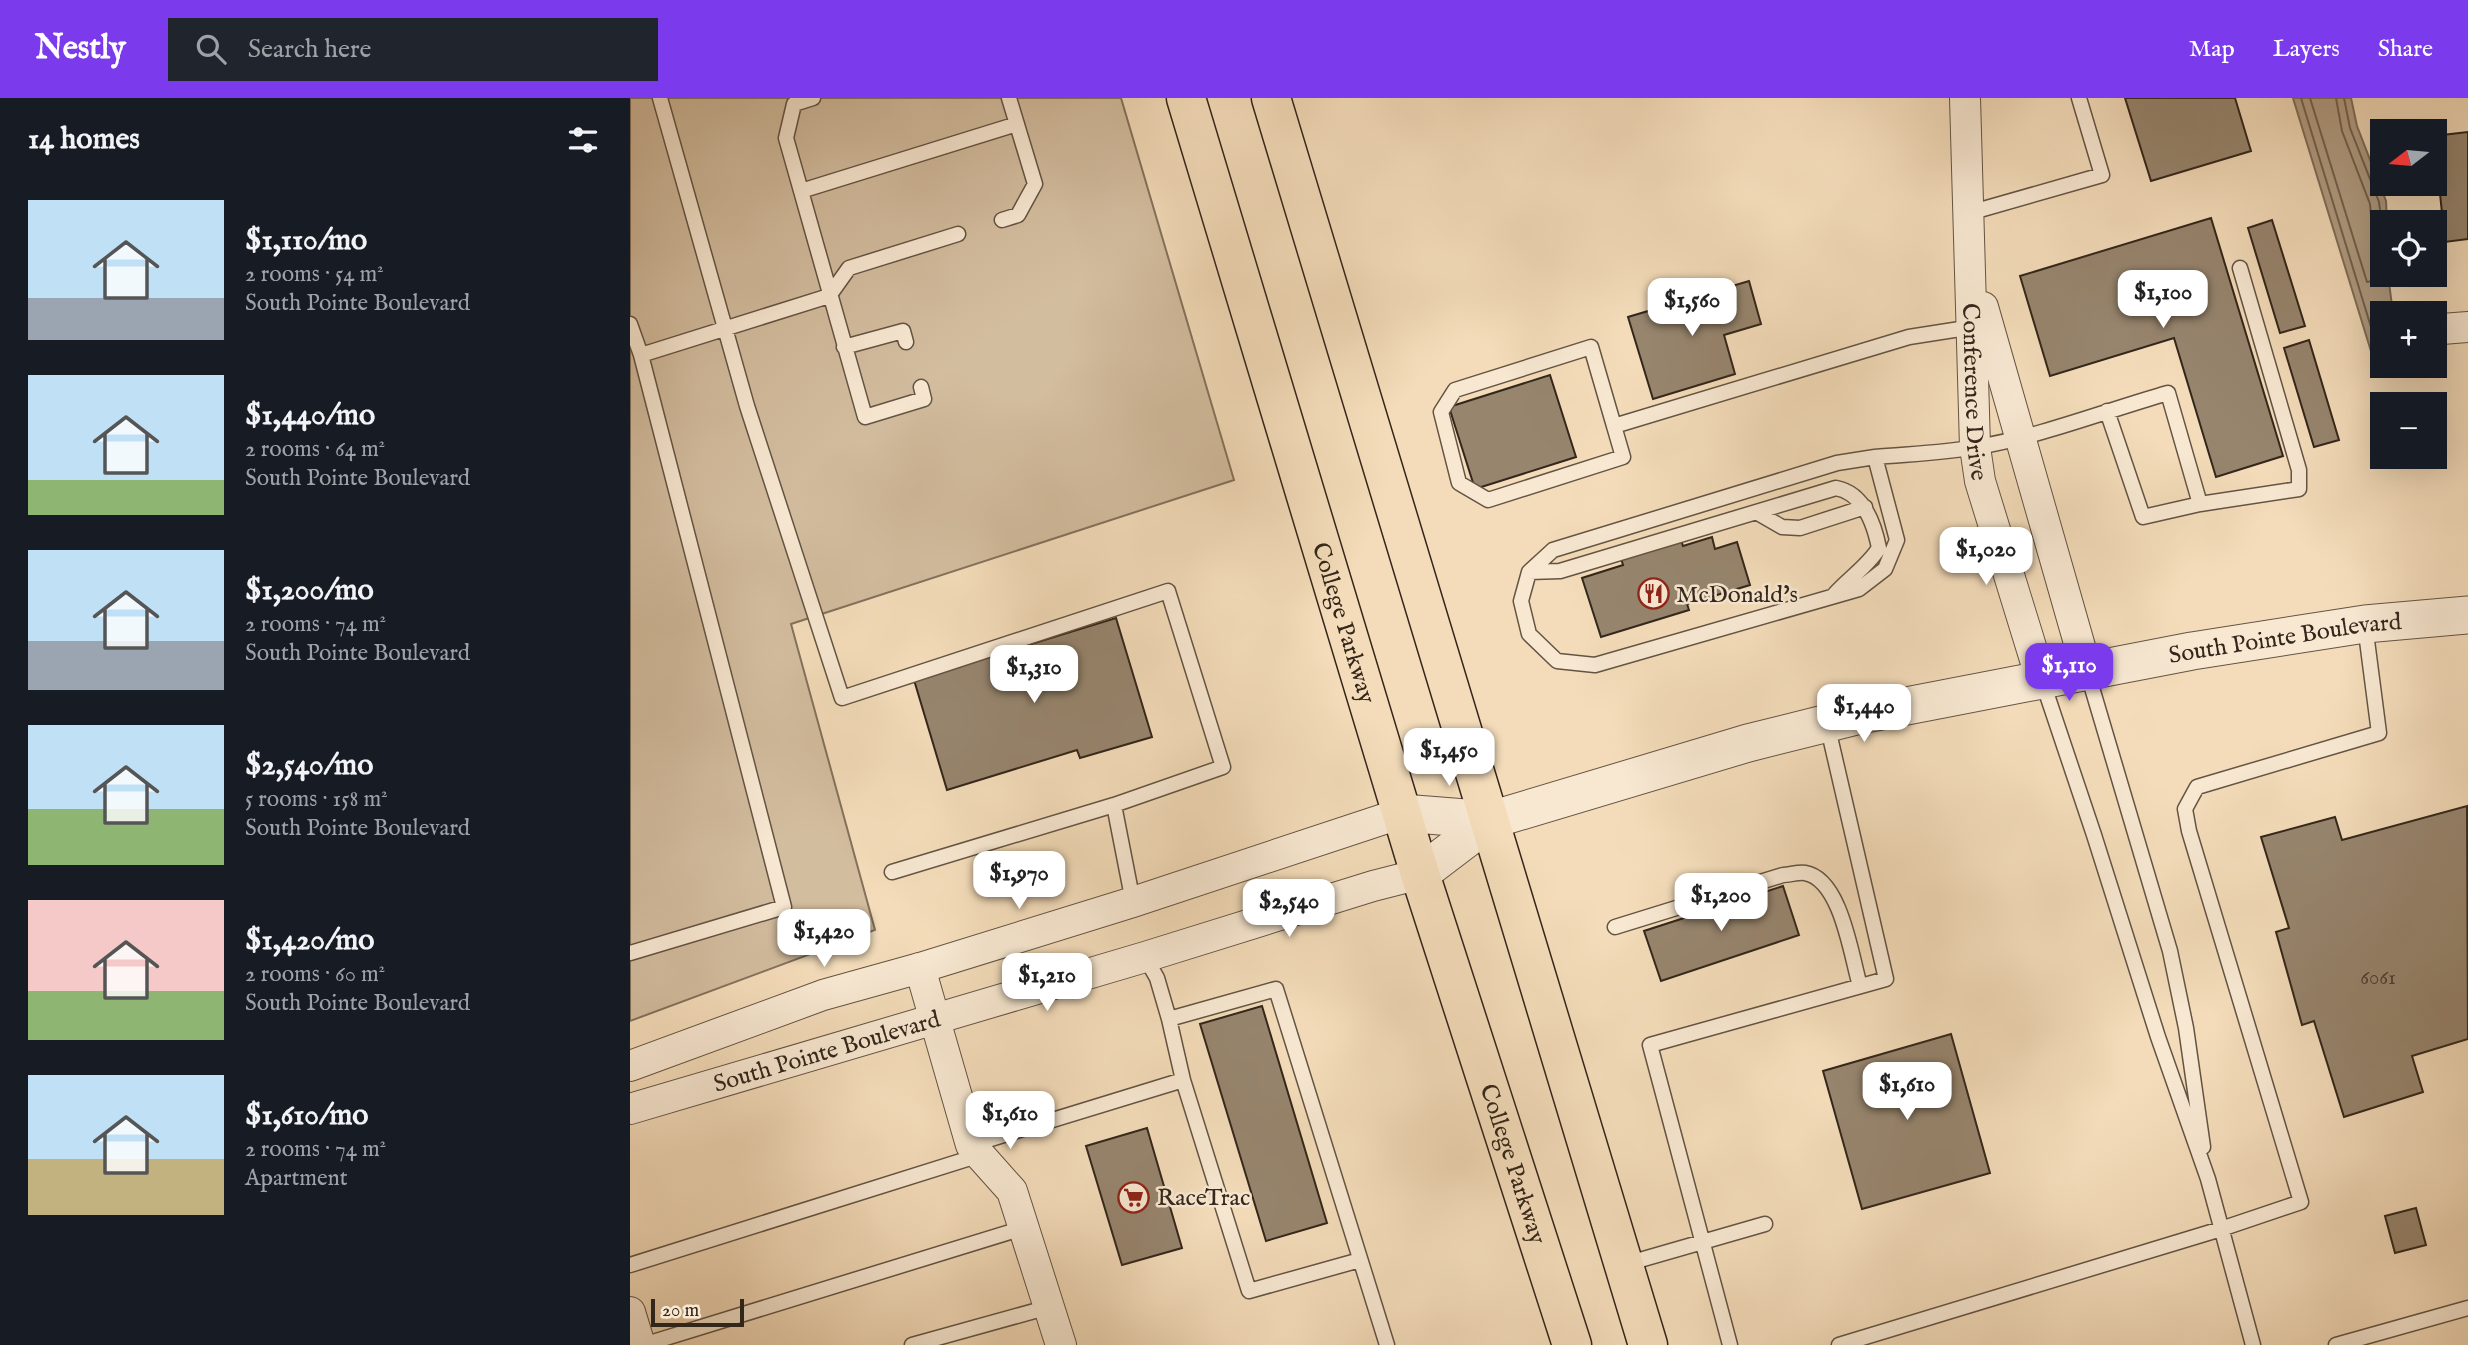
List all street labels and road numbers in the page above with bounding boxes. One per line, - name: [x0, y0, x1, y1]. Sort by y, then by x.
- street label: Conference Drive: [1954, 303, 1994, 483]
- street label: College Parkway: [1304, 539, 1382, 708]
- street label: South Pointe Boulevard: [2166, 607, 2403, 672]
- street label: South Pointe Boulevard: [710, 1004, 944, 1101]
- street label: College Parkway: [1472, 1080, 1552, 1248]

